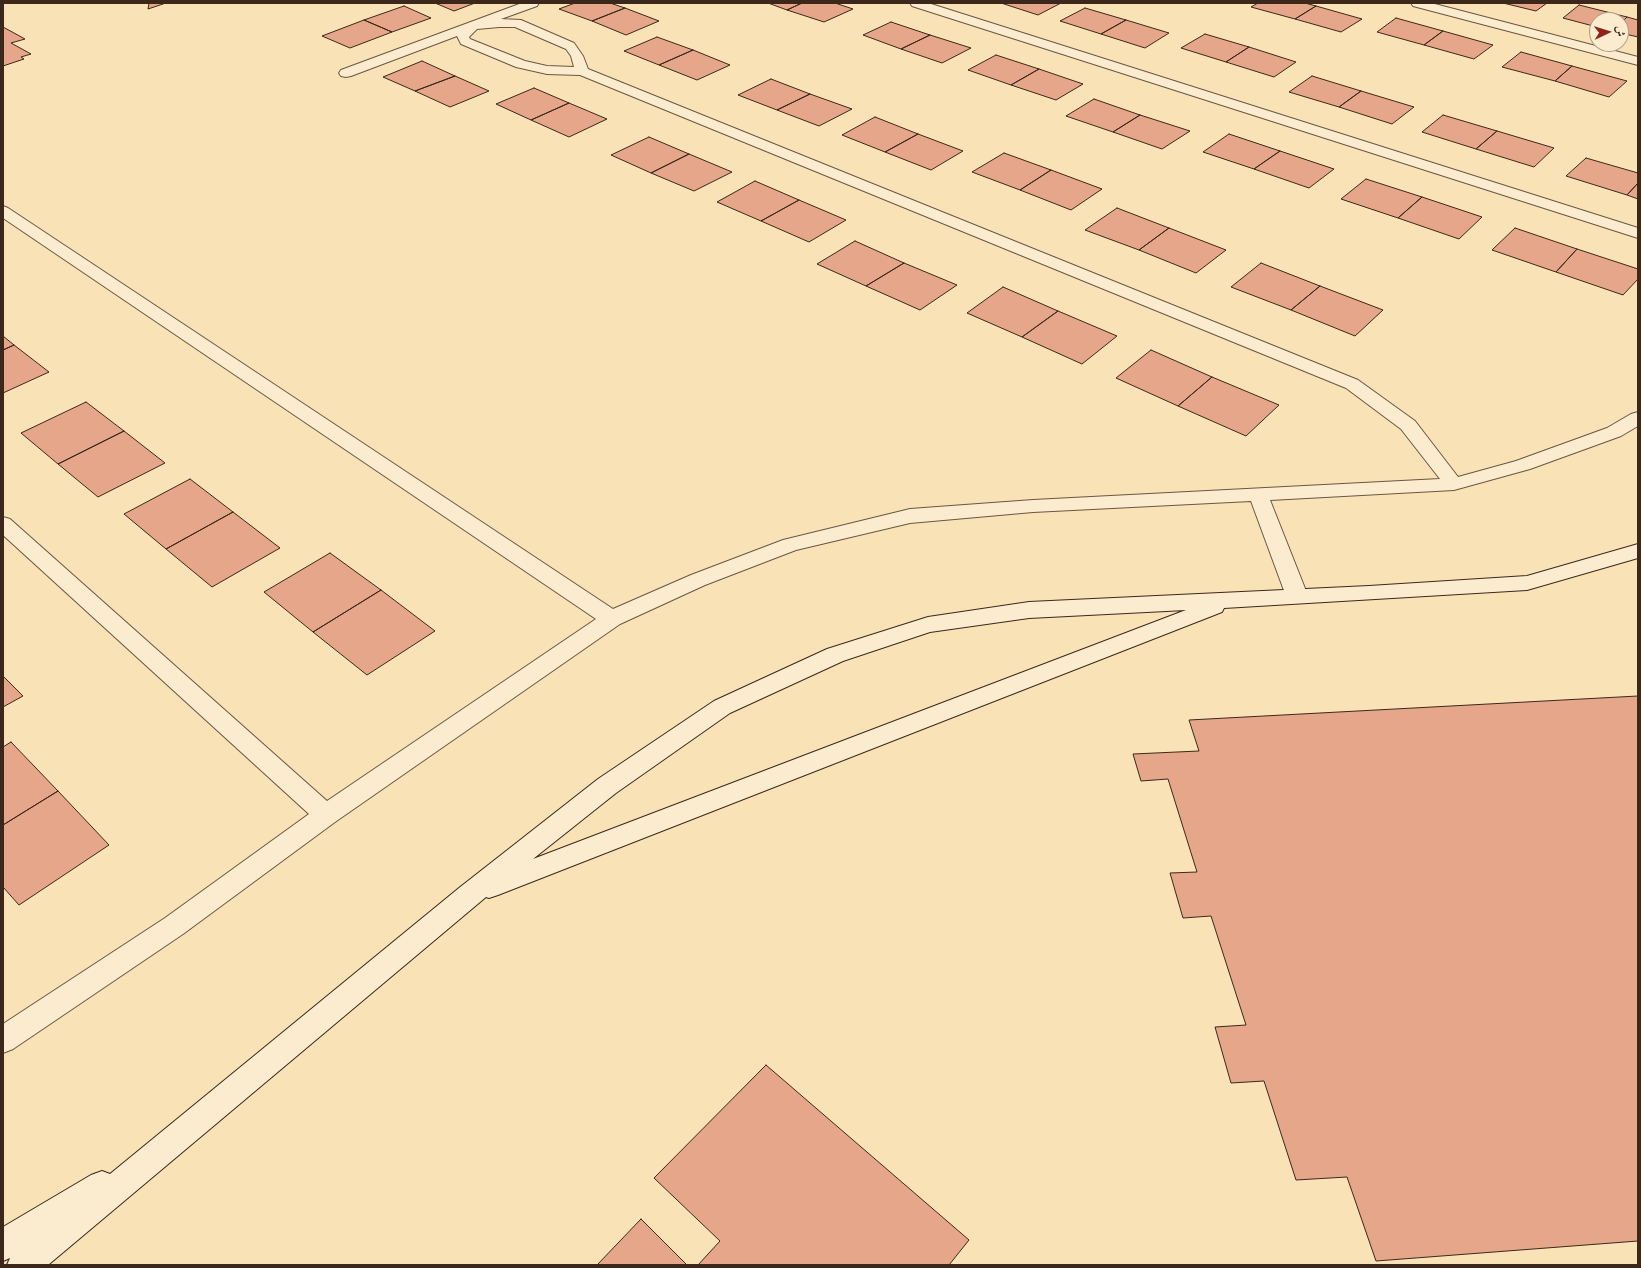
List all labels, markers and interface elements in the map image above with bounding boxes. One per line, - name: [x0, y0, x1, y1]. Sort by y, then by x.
- north arrow: [1589, 12, 1629, 52]
- text: ش: [1614, 25, 1627, 37]

